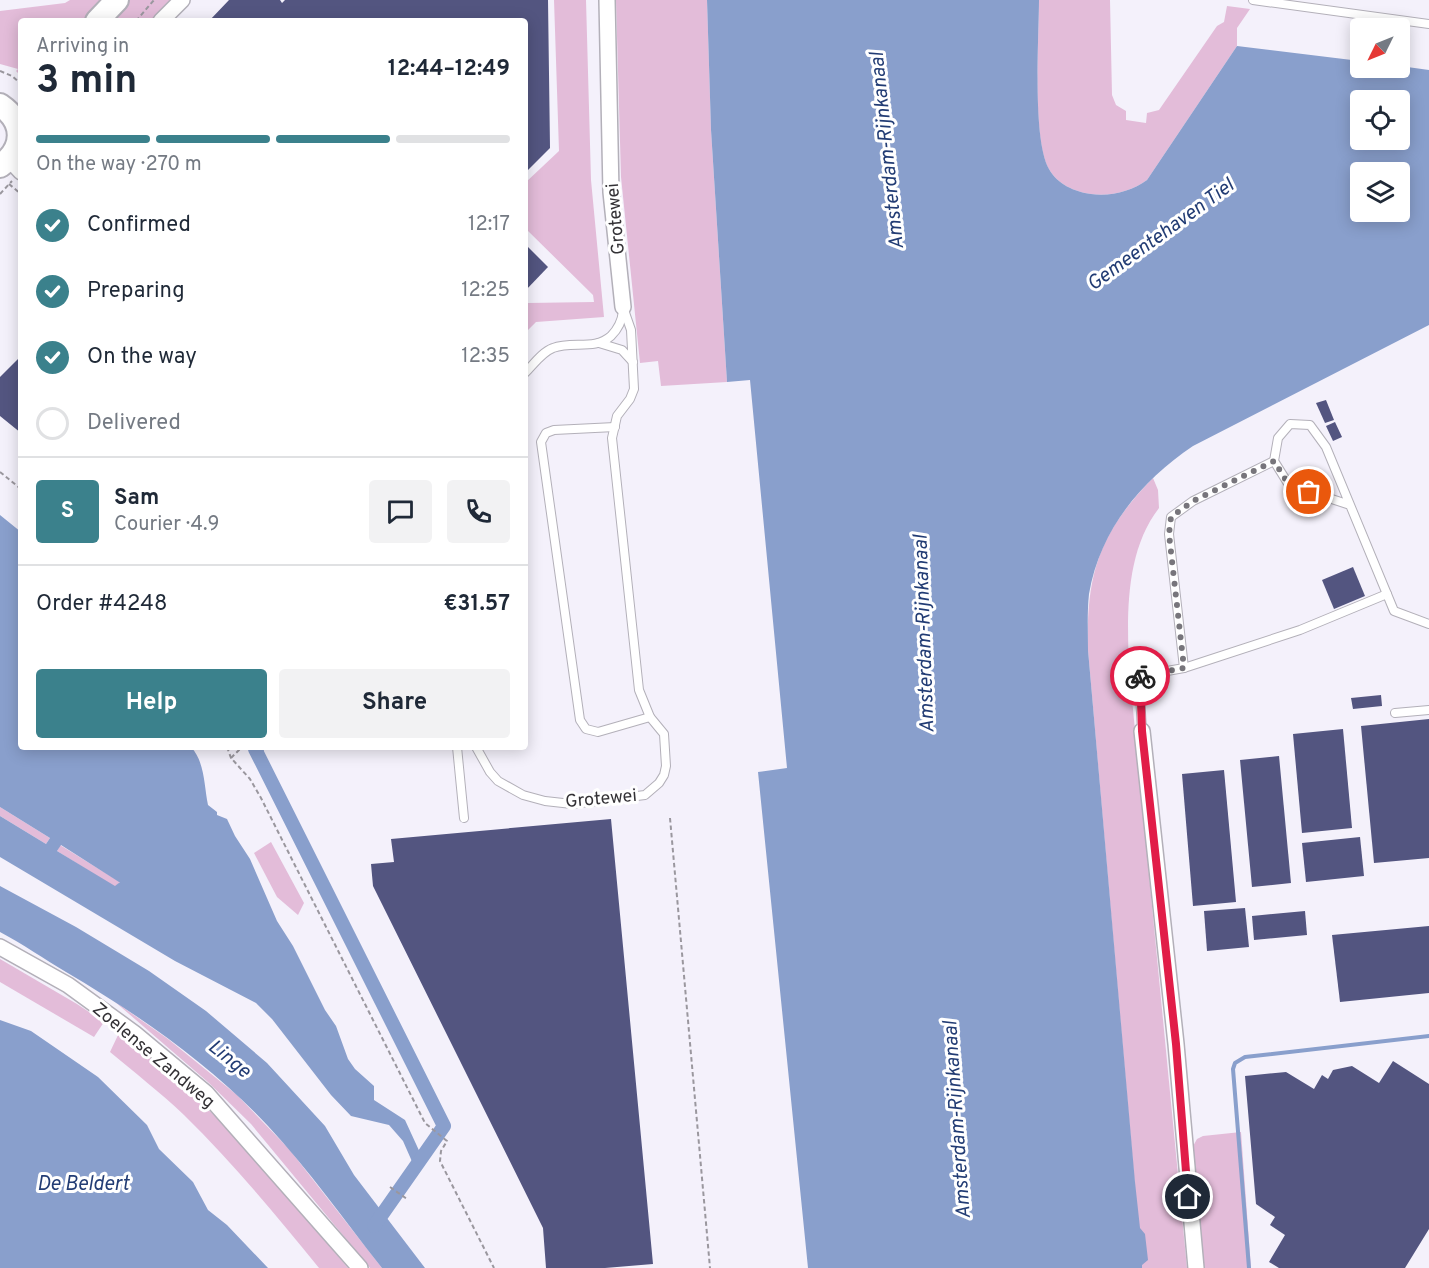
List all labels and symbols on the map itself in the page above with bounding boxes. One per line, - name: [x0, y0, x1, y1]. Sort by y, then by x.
- north arrow: [1350, 18, 1410, 78]
- water label: Amsterdam-Rijnkanaal: [865, 50, 911, 251]
- water label: Gemeentehaven Tiel: [1082, 173, 1241, 298]
- street label: Grotewei: [602, 182, 631, 256]
- pin: [1283, 466, 1334, 517]
- water label: Amsterdam-Rijnkanaal: [909, 534, 941, 733]
- courier: [1110, 646, 1170, 706]
- street label: Grotewei: [564, 785, 638, 814]
- street label: Zoelense Zandweg: [87, 998, 219, 1114]
- water label: Amsterdam-Rijnkanaal: [938, 1019, 978, 1220]
- water label: Linge: [202, 1034, 256, 1085]
- pin: [1162, 1171, 1213, 1222]
- water label: De Beldert: [37, 1172, 130, 1198]

